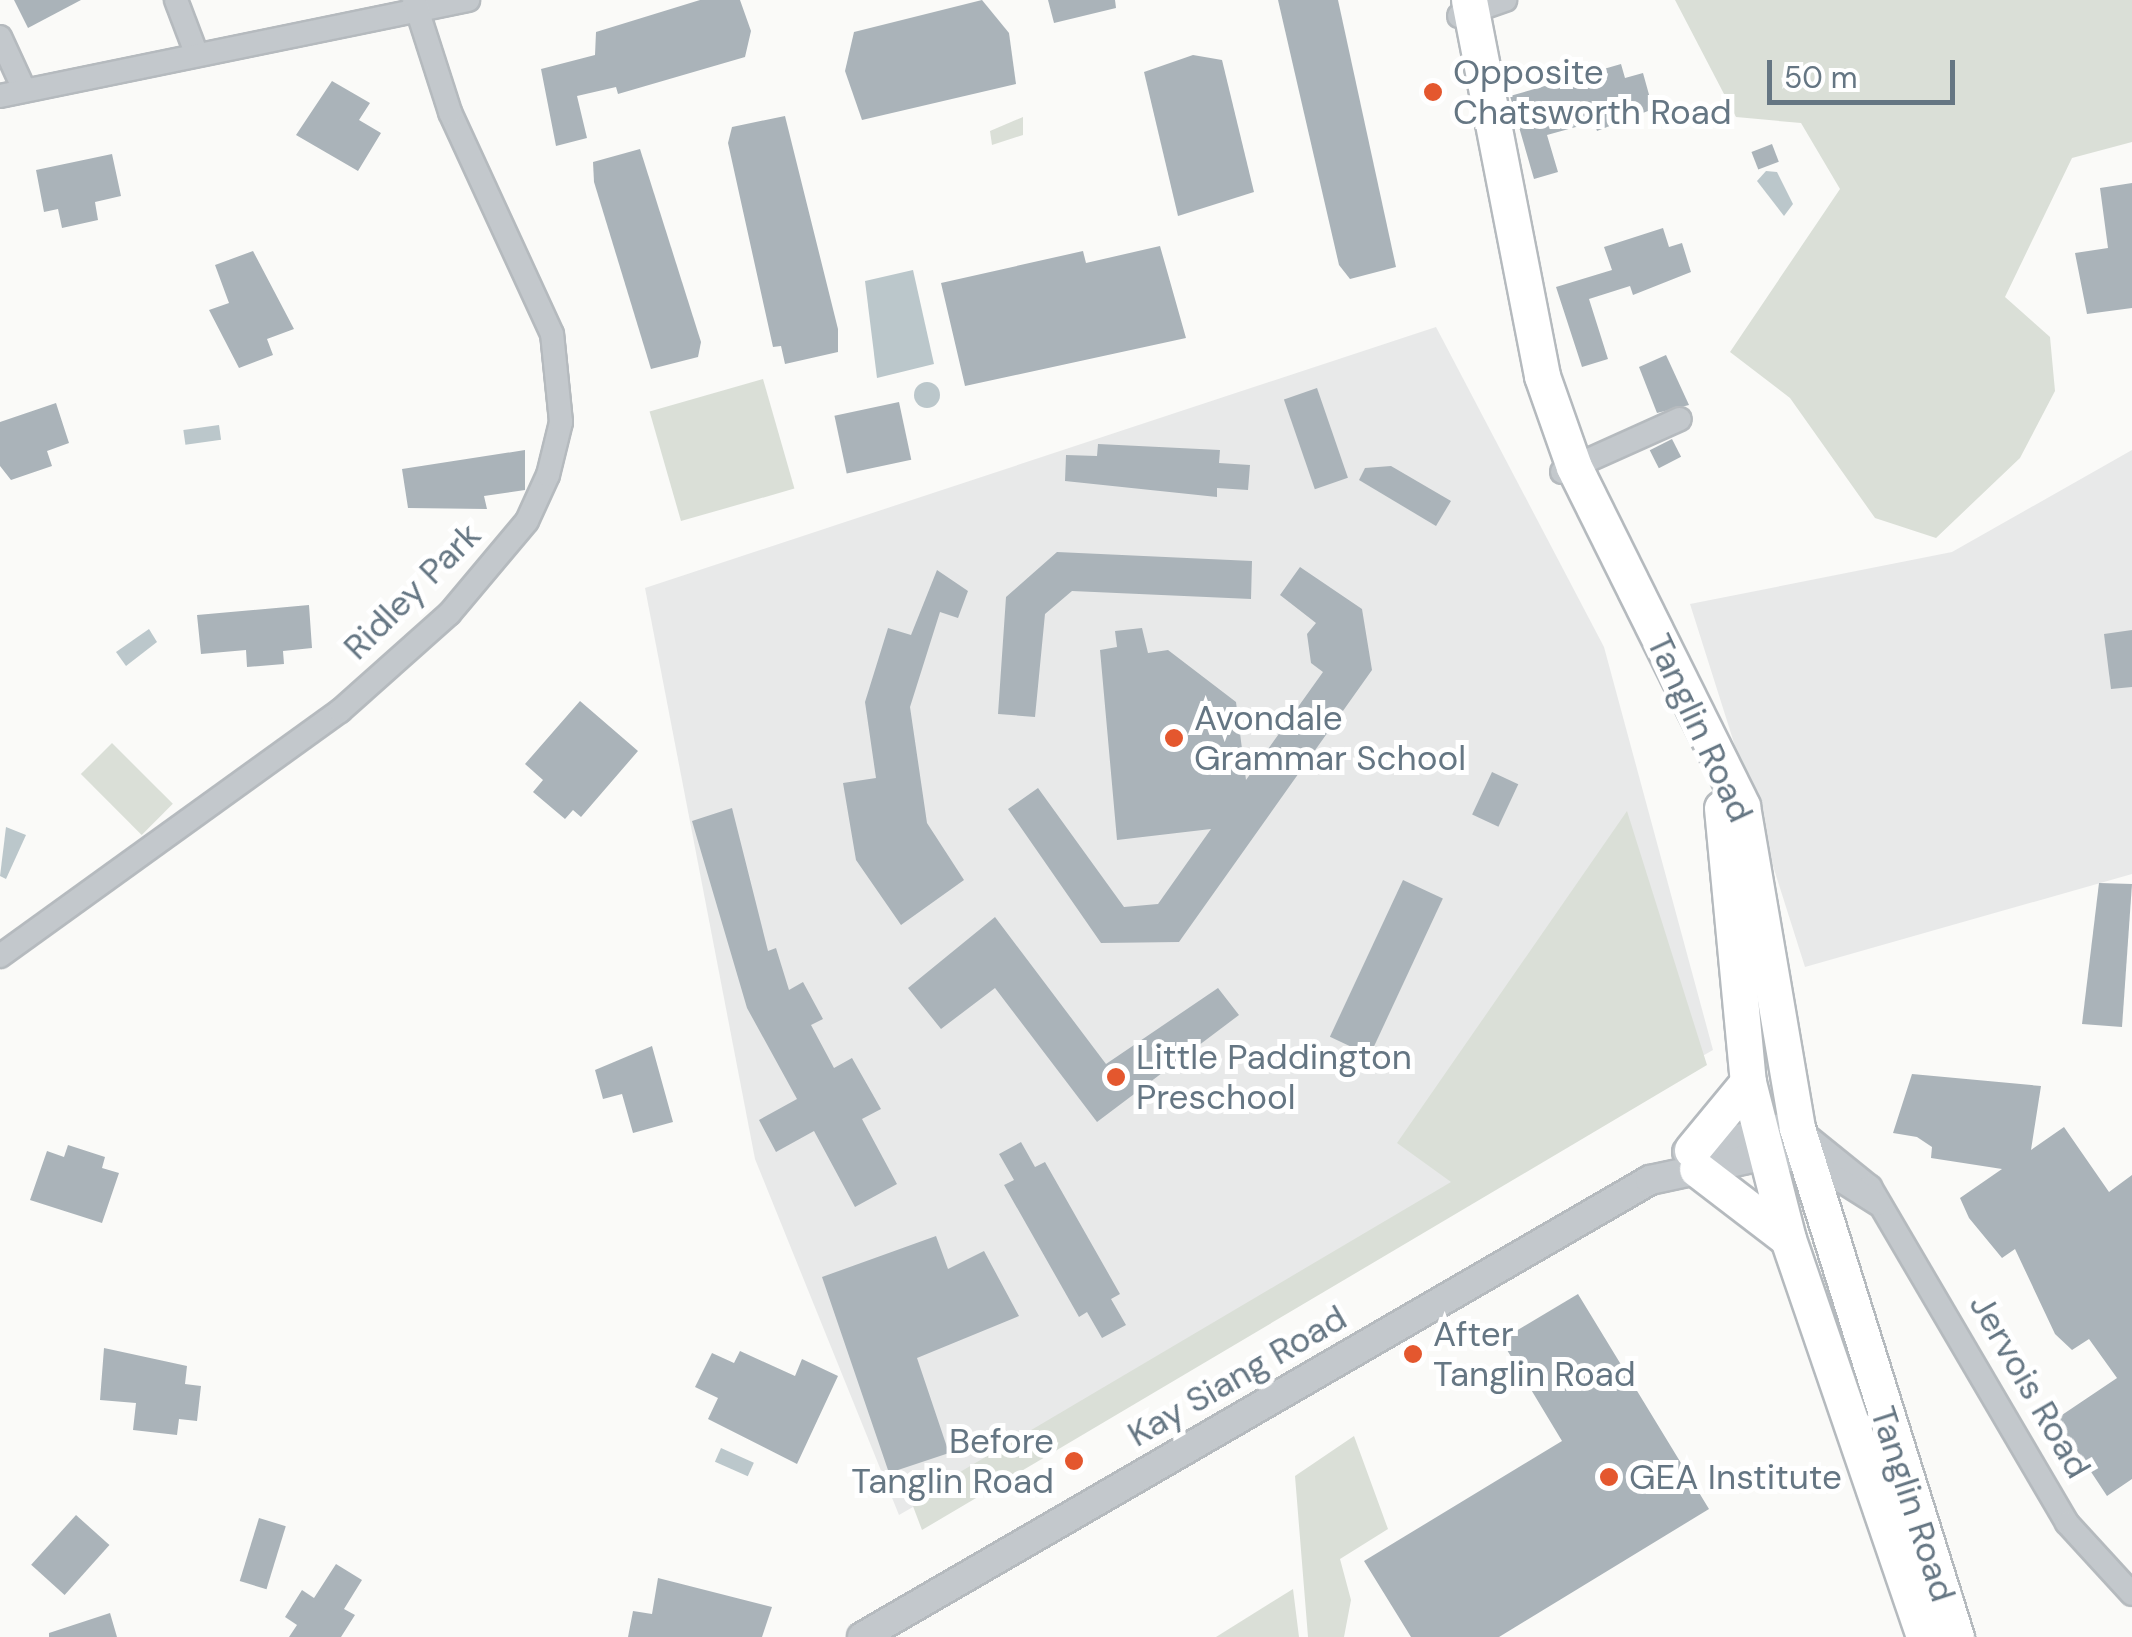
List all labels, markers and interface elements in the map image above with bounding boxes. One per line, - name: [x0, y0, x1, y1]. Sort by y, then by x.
- scale bar: [1772, 40, 1960, 102]
- place label: Opposite Chatsworth Road: [1453, 51, 1732, 133]
- text: 50 m: [1784, 58, 1858, 97]
- marker: Opposite Chatsworth Road: [1422, 81, 1444, 103]
- street label: Ridley Park: [335, 514, 489, 668]
- street label: Tanglin Road: [1638, 627, 1762, 829]
- place label: Avondale Grammar School: [1194, 697, 1466, 779]
- marker: Avondale Grammar School: [1163, 727, 1185, 749]
- place label: Little Paddington Preschool: [1136, 1036, 1412, 1118]
- marker: Little Paddington Preschool: [1105, 1066, 1127, 1088]
- street label: Jervois Road: [1960, 1287, 2100, 1485]
- street label: Kay Siang Road: [1120, 1297, 1354, 1455]
- place label: After Tanglin Road: [1433, 1313, 1636, 1395]
- marker: After Tanglin Road: [1402, 1343, 1424, 1365]
- street label: Tanglin Road: [1862, 1401, 1964, 1607]
- place label: Before Tanglin Road: [851, 1420, 1054, 1502]
- marker: Before Tanglin Road: [1063, 1450, 1085, 1472]
- place label: GEA Institute: [1629, 1456, 1842, 1498]
- marker: GEA Institute: [1598, 1466, 1620, 1488]

